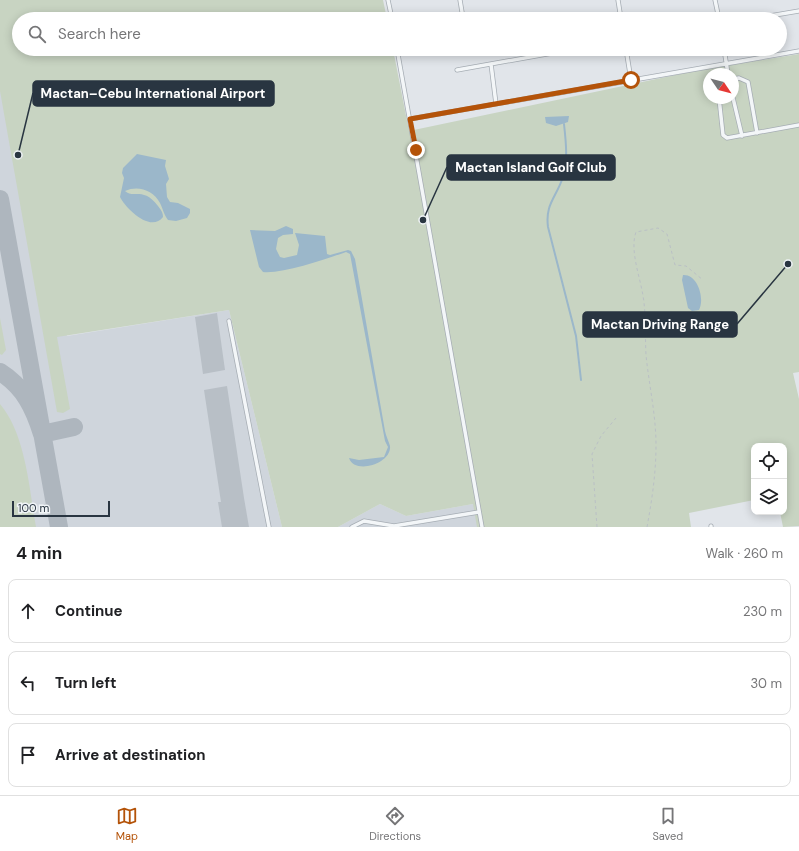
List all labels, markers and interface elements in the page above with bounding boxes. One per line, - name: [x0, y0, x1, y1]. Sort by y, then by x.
- search box: [12, 12, 787, 56]
- icon: search: [26, 23, 48, 45]
- text: Search here: [58, 24, 141, 44]
- north arrow: [703, 68, 739, 104]
- route start: [622, 71, 640, 89]
- callout: Mactan–Cebu International Airport: [33, 81, 274, 106]
- text: Mactan–Cebu International Airport: [41, 85, 265, 102]
- route end: [407, 141, 425, 159]
- callout: Mactan Island Golf Club: [447, 155, 615, 180]
- text: Mactan Island Golf Club: [455, 159, 607, 176]
- callout: Mactan Driving Range: [583, 312, 737, 337]
- text: Mactan Driving Range: [591, 316, 729, 333]
- map controls: [751, 443, 787, 515]
- button: locate: [751, 443, 787, 479]
- button: layers: [751, 479, 787, 515]
- scale bar: [12, 499, 110, 518]
- text: 100 m: [18, 501, 49, 515]
- text: 4 min: [16, 542, 62, 564]
- text: Walk · 260 m: [705, 545, 783, 562]
- icon: ahead: [17, 600, 39, 622]
- text: Continue: [55, 601, 123, 621]
- text: 230 m: [743, 603, 782, 620]
- icon: left: [17, 672, 39, 694]
- text: Turn left: [55, 673, 116, 693]
- text: 30 m: [750, 675, 782, 692]
- icon: arrive: [17, 744, 39, 766]
- text: Arrive at destination: [55, 745, 206, 765]
- tab: Map: [116, 805, 138, 843]
- tab: Directions: [369, 805, 421, 843]
- tab: Saved: [652, 805, 683, 843]

